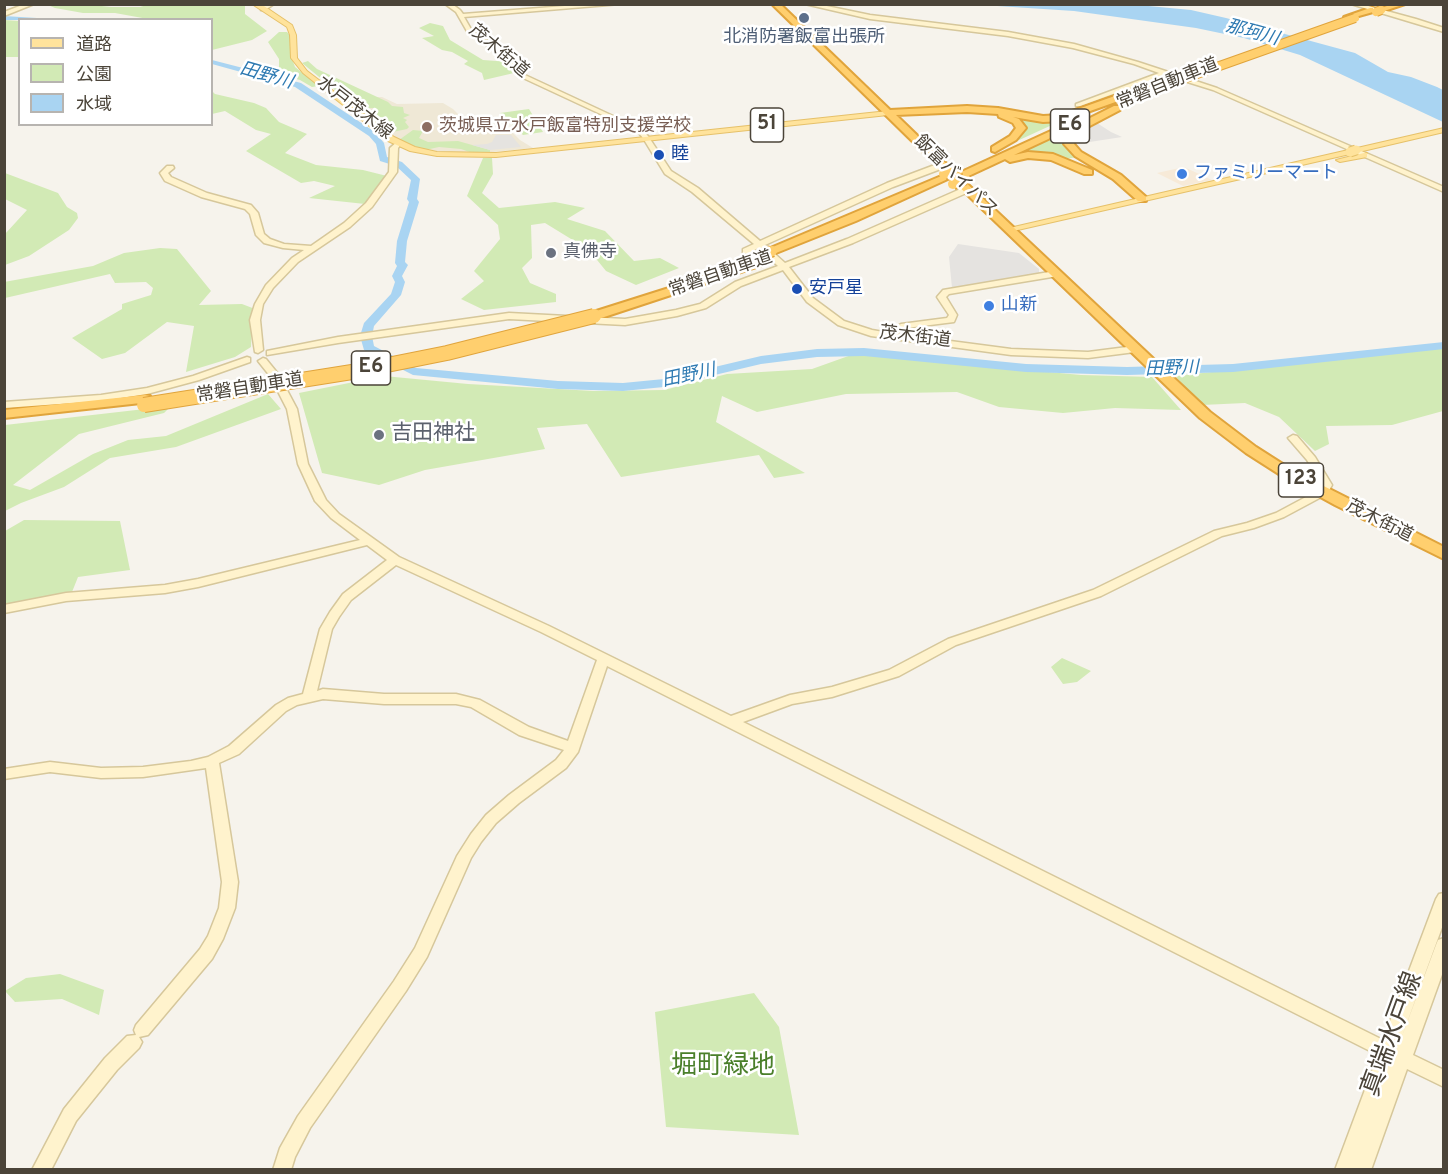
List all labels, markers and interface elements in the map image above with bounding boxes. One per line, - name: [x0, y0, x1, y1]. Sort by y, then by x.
- marker: 北消防署飯富出張所: [797, 11, 811, 25]
- water label: 那珂川: [1223, 17, 1281, 51]
- legend: [18, 18, 213, 126]
- street label: 茂木街道: [463, 21, 533, 83]
- place label: 北消防署飯富出張所: [723, 27, 885, 49]
- text: 道路: [76, 34, 112, 57]
- street label: 常磐自動車道: [1114, 55, 1222, 115]
- water label: 田野川: [237, 59, 295, 95]
- text: 公園: [76, 64, 112, 87]
- street label: 水戸茂木線: [312, 73, 396, 145]
- text: 水域: [76, 94, 112, 117]
- road number: 51: [750, 108, 783, 142]
- road number: E6: [1050, 109, 1090, 143]
- place label: 茨城県立水戸飯富特別支援学校: [439, 116, 691, 138]
- marker: 茨城県立水戸飯富特別支援学校: [420, 120, 434, 134]
- street label: 飯富バイパス: [909, 132, 1001, 222]
- place label: 睦: [671, 144, 689, 166]
- marker: 睦: [652, 148, 666, 162]
- place label: ファミリーマート: [1194, 163, 1338, 185]
- marker: ファミリーマート: [1175, 167, 1189, 181]
- place label: 真佛寺: [563, 242, 617, 264]
- marker: 真佛寺: [544, 246, 558, 260]
- street label: 常磐自動車道: [666, 247, 776, 303]
- place label: 安戸星: [809, 278, 863, 300]
- marker: 安戸星: [790, 282, 804, 296]
- place label: 山新: [1001, 295, 1037, 317]
- marker: 山新: [982, 299, 996, 313]
- street label: 茂木街道: [878, 323, 952, 353]
- road number: E6: [352, 351, 391, 385]
- water label: 田野川: [1145, 358, 1199, 382]
- water label: 田野川: [660, 361, 718, 393]
- street label: 常磐自動車道: [195, 370, 305, 408]
- place label: 吉田神社: [391, 422, 475, 448]
- marker: 吉田神社: [372, 428, 386, 442]
- road number: 123: [1278, 463, 1324, 497]
- street label: 茂木街道: [1342, 496, 1416, 548]
- street label: 真端水戸線: [1357, 969, 1431, 1101]
- park label: 堀町緑地: [671, 1052, 775, 1084]

